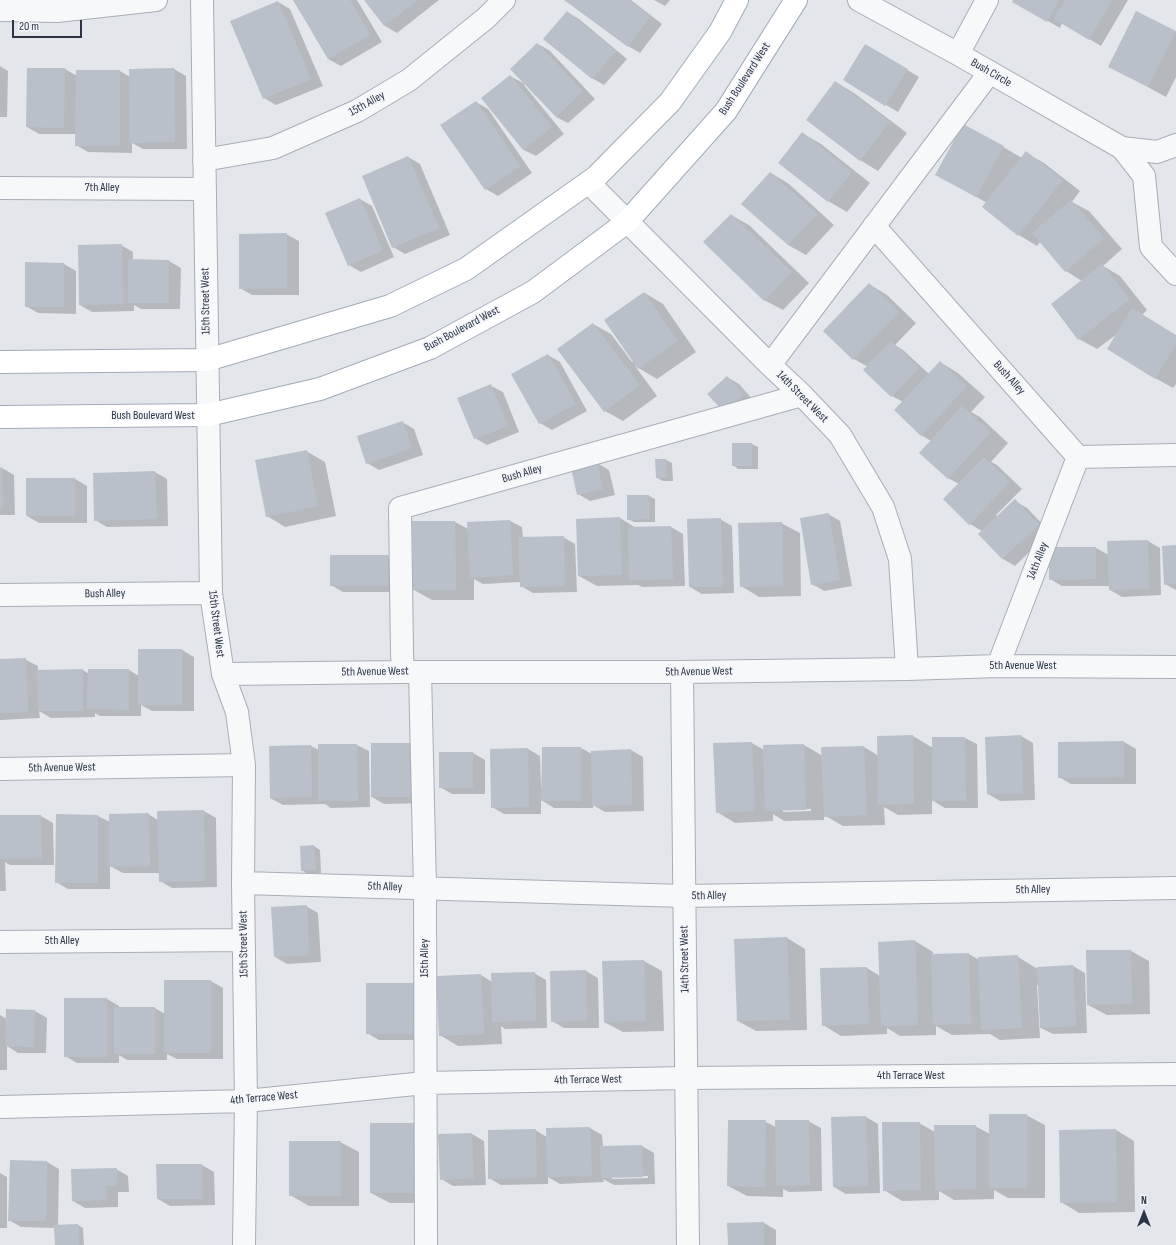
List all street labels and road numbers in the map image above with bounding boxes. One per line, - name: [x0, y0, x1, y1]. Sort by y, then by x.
- street label: Bush Boulevard West: [716, 40, 774, 118]
- street label: Bush Circle: [968, 56, 1014, 90]
- street label: 15th Alley: [347, 88, 387, 120]
- street label: 7th Alley: [85, 181, 119, 195]
- street label: 15th Street West: [198, 267, 214, 335]
- street label: Bush Boulevard West: [422, 303, 502, 355]
- street label: Bush Alley: [990, 358, 1028, 398]
- street label: 14th Street West: [773, 368, 831, 426]
- street label: Bush Boulevard West: [111, 409, 195, 423]
- street label: Bush Alley: [500, 461, 544, 487]
- street label: 14th Alley: [1024, 540, 1052, 582]
- street label: Bush Alley: [84, 586, 126, 602]
- street label: 15th Street West: [205, 590, 227, 658]
- street label: 5th Avenue West: [989, 659, 1057, 673]
- street label: 5th Avenue West: [341, 664, 409, 680]
- street label: 5th Avenue West: [665, 664, 733, 680]
- street label: 5th Avenue West: [28, 760, 96, 776]
- street label: 5th Alley: [367, 879, 403, 895]
- street label: 5th Alley: [1016, 882, 1050, 898]
- street label: 5th Alley: [692, 888, 726, 904]
- street label: 15th Street West: [236, 910, 252, 978]
- street label: 14th Street West: [677, 925, 693, 993]
- street label: 5th Alley: [45, 934, 79, 948]
- street label: 15th Alley: [418, 939, 432, 977]
- street label: 4th Terrace West: [877, 1069, 945, 1083]
- street label: 4th Terrace West: [554, 1072, 622, 1088]
- street label: 4th Terrace West: [230, 1088, 298, 1108]

